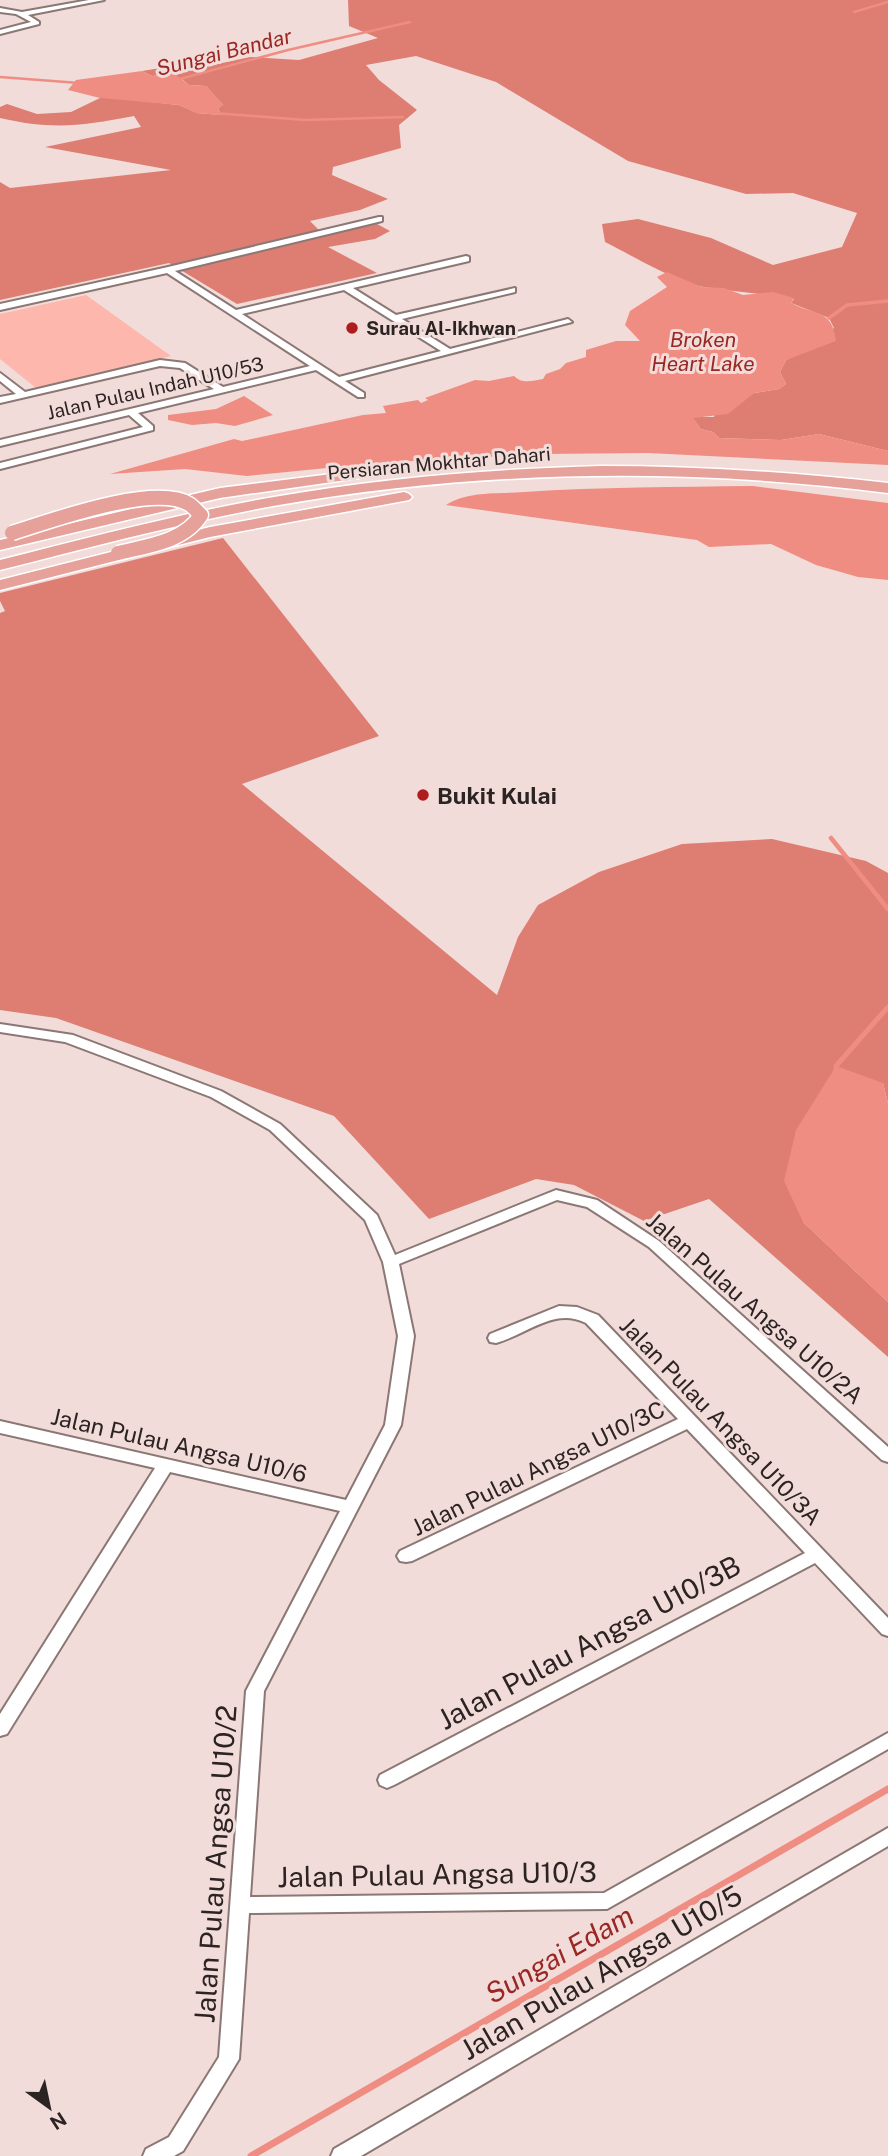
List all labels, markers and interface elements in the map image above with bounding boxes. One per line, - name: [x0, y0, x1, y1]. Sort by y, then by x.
- water label: Sungai Bandar: [154, 23, 295, 81]
- place label: Surau Al-Ikhwan: [366, 317, 516, 339]
- marker: Surau Al-Ikhwan: [344, 320, 360, 336]
- water label: Broken Heart Lake: [651, 327, 755, 376]
- street label: Jalan Pulau Indah U10/53: [44, 352, 266, 424]
- street label: Persiaran Mokhtar Dahari: [327, 442, 551, 484]
- place label: Bukit Kulai: [437, 782, 557, 809]
- marker: Bukit Kulai: [415, 787, 431, 803]
- street label: Jalan Pulau Angsa U10/2A: [641, 1207, 869, 1409]
- street label: Jalan Pulau Angsa U10/3A: [615, 1311, 827, 1531]
- street label: Jalan Pulau Angsa U10/3C: [407, 1395, 669, 1541]
- street label: Jalan Pulau Angsa U10/6: [48, 1402, 310, 1488]
- street label: Jalan Pulau Angsa U10/3B: [432, 1548, 746, 1736]
- street label: Jalan Pulau Angsa U10/2: [187, 1704, 243, 2024]
- street label: Jalan Pulau Angsa U10/3: [277, 1855, 597, 1893]
- street label: Jalan Pulau Angsa U10/5: [454, 1878, 748, 2066]
- water label: Sungai Edam: [479, 1898, 639, 2010]
- north arrow: [14, 2072, 84, 2142]
- text: N: [46, 2108, 70, 2135]

